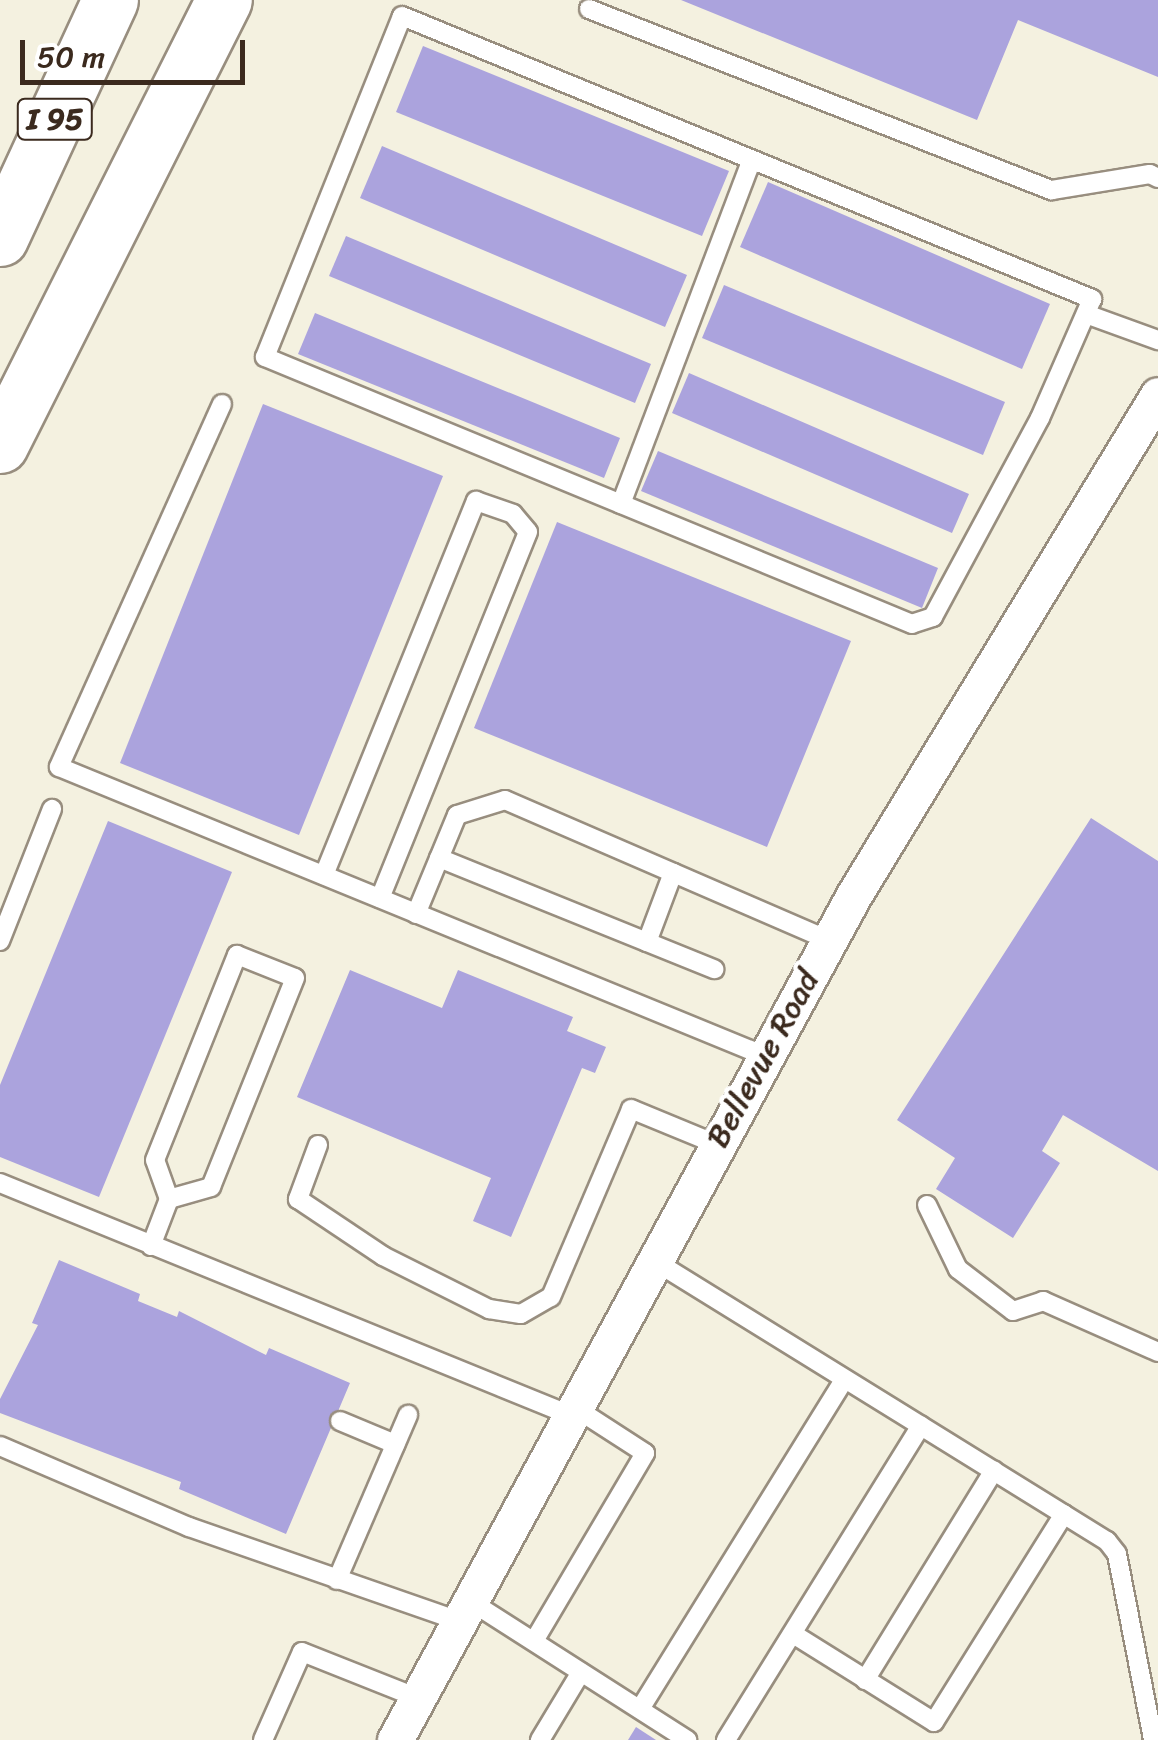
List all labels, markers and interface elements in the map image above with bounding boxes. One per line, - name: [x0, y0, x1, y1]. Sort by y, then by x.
- scale bar: [25, 20, 250, 82]
- text: 50 m: [37, 30, 105, 84]
- road number: I 95: [15, 94, 95, 144]
- street label: Bellevue Road: [699, 964, 827, 1154]

